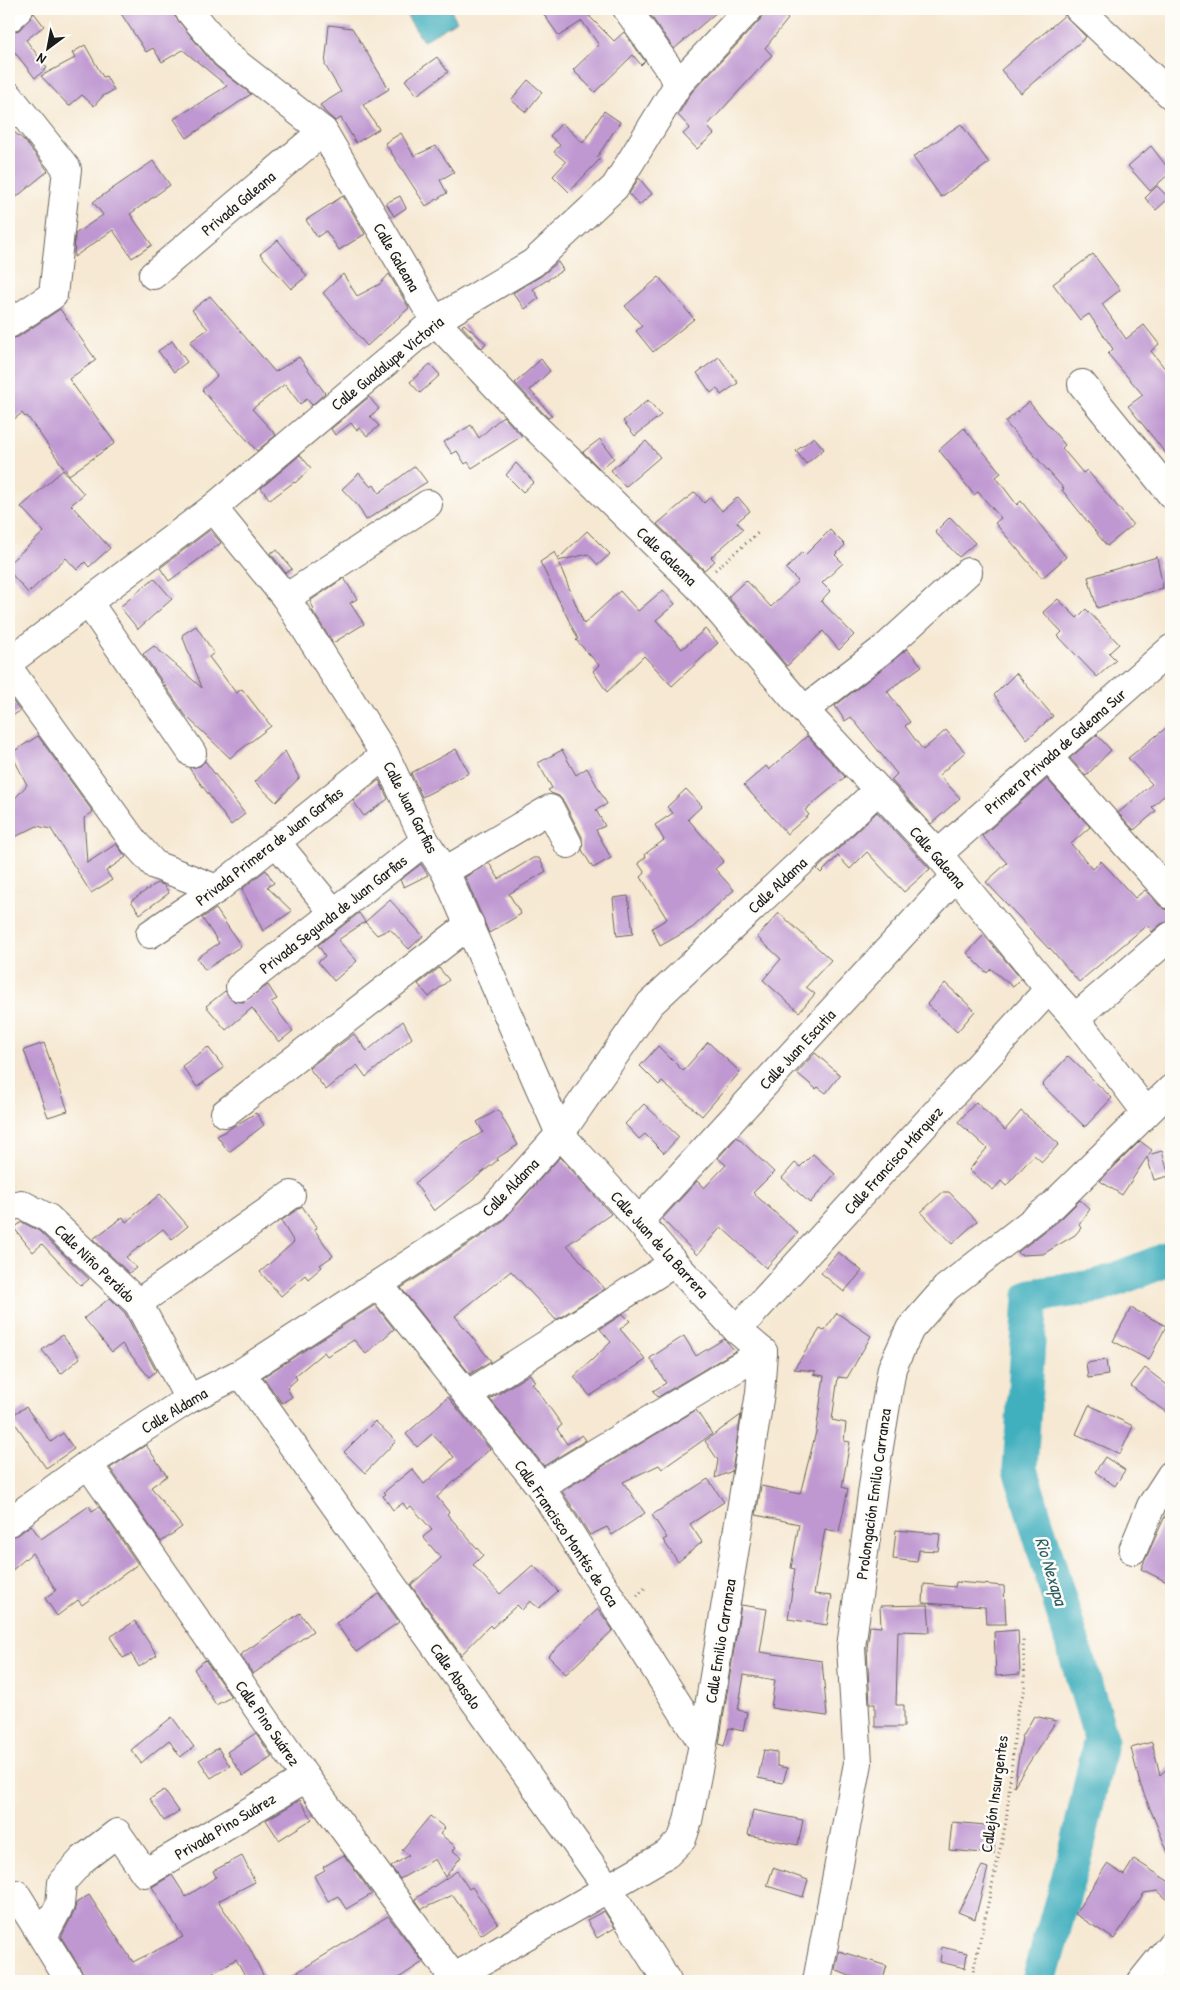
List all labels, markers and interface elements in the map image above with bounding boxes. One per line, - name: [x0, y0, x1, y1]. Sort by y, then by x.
- north arrow: [22, 22, 72, 72]
- text: N: [32, 49, 49, 69]
- street label: Privada Galeana: [196, 165, 280, 241]
- street label: Calle Galeana: [368, 218, 426, 296]
- street label: Calle Guadalupe Victoria: [326, 311, 448, 415]
- street label: Calle Galeana: [632, 522, 702, 590]
- street label: Primera Privada de Galeana Sur: [979, 683, 1131, 819]
- street label: Calle Juan Garfias: [378, 757, 444, 857]
- street label: Privada Primera de Juan Garfias: [191, 781, 347, 911]
- street label: Calle Galeana: [905, 821, 971, 893]
- street label: Privada Segunda de Juan Garfias: [255, 849, 411, 979]
- street label: Calle Aldama: [743, 852, 811, 918]
- street label: Calle Juan Escutia: [754, 1004, 840, 1094]
- street label: Calle Francisco Márquez: [838, 1101, 948, 1219]
- street label: Calle Aldama: [476, 1153, 544, 1221]
- street label: Calle Juan de la Barrera: [606, 1186, 714, 1302]
- street label: Calle Niño Perdido: [50, 1219, 141, 1307]
- street label: Calle Aldama: [137, 1382, 211, 1438]
- street label: Prolongación Emilio Carranza: [850, 1407, 896, 1581]
- street label: Calle Francisco Montés de Oca: [510, 1455, 624, 1611]
- water label: Rio Nexapa: [1029, 1534, 1074, 1610]
- street label: Calle Emilio Carranza: [699, 1577, 741, 1705]
- street label: Calle Abasolo: [425, 1639, 487, 1714]
- street label: Calle Pino Suárez: [230, 1676, 306, 1770]
- street label: Callejón Insurgentes: [975, 1734, 1013, 1854]
- street label: Privada Pino Suárez: [170, 1787, 280, 1865]

